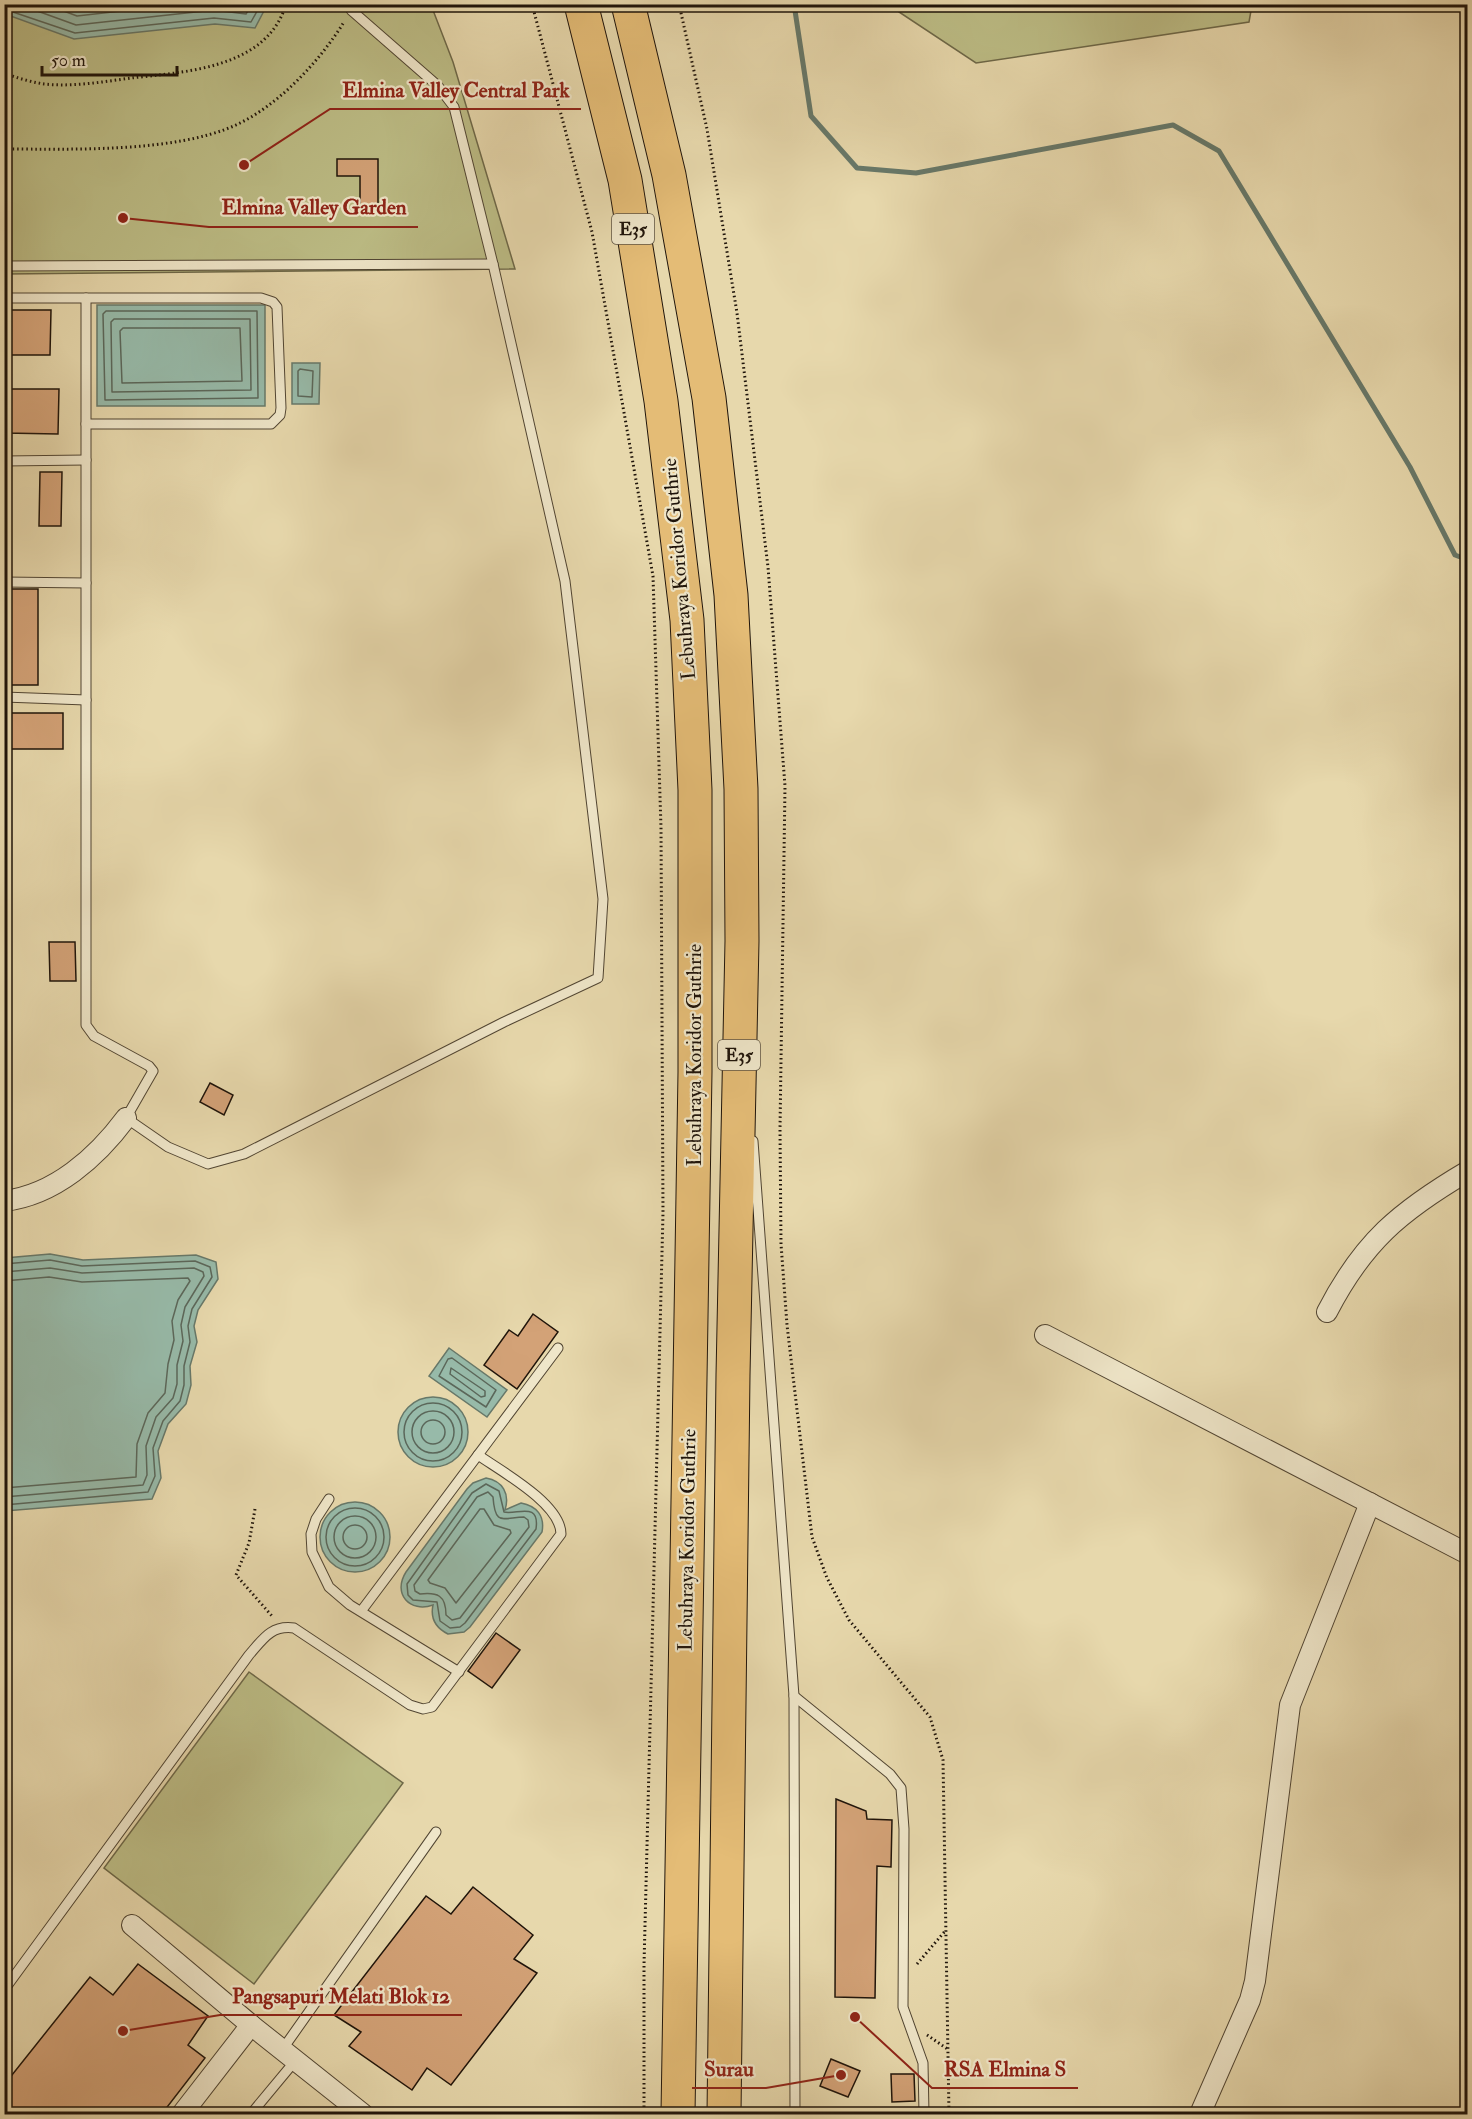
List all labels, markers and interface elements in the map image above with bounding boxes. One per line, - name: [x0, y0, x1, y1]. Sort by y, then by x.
- scale bar: [42, 39, 177, 77]
- text: 50 m: [51, 49, 86, 72]
- callout: Elmina Valley Central Park: [330, 70, 581, 109]
- text: Elmina Valley Central Park: [342, 77, 571, 104]
- callout: Elmina Valley Garden: [209, 188, 418, 227]
- text: Elmina Valley Garden: [221, 194, 407, 221]
- road number: E35: [612, 214, 654, 244]
- street label: Lebuhraya Koridor Guthrie: [657, 457, 701, 681]
- street label: Lebuhraya Koridor Guthrie: [682, 944, 707, 1166]
- road number: E35: [718, 1040, 760, 1070]
- street label: Lebuhraya Koridor Guthrie: [673, 1429, 701, 1651]
- callout: Pangsapuri Melati Blok 12: [220, 1976, 462, 2015]
- text: Pangsapuri Melati Blok 12: [232, 1983, 450, 2010]
- callout: Surau: [692, 2049, 766, 2088]
- callout: RSA Elmina S: [932, 2049, 1078, 2088]
- text: Surau: [704, 2056, 754, 2083]
- text: RSA Elmina S: [944, 2056, 1066, 2083]

